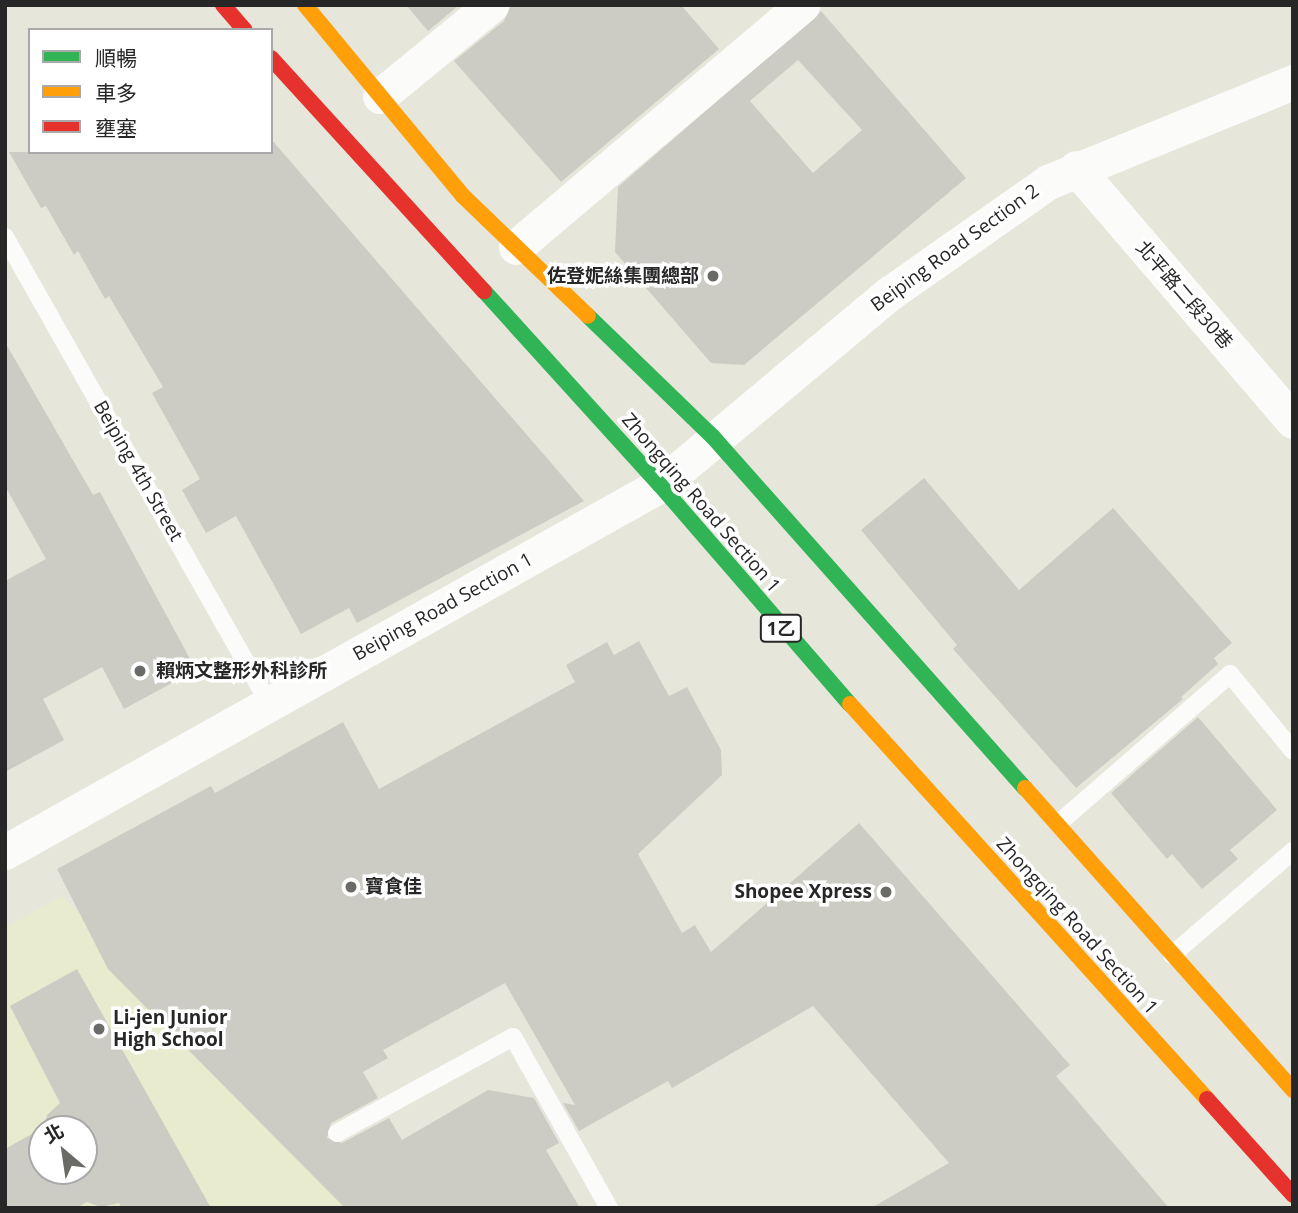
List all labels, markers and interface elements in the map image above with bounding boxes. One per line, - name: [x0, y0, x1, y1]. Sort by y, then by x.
- legend: [28, 28, 273, 154]
- text: 順暢: [95, 44, 137, 72]
- text: 車多: [95, 79, 137, 107]
- text: 壅塞: [95, 114, 137, 142]
- street label: Beiping Road Section 2: [867, 179, 1043, 317]
- street label: 北平路二段30巷: [1131, 236, 1237, 354]
- place label: 佐登妮絲集團總部: [547, 265, 699, 287]
- marker: 佐登妮絲集團總部: [705, 268, 721, 284]
- street label: Beiping 4th Street: [89, 397, 187, 545]
- street label: Zhongqing Road Section 1: [617, 409, 785, 597]
- street label: Beiping Road Section 1: [349, 548, 537, 666]
- road number: 1乙: [758, 614, 804, 642]
- place label: 賴炳文整形外科診所: [156, 660, 327, 682]
- marker: 賴炳文整形外科診所: [130, 661, 150, 681]
- street label: Zhongqing Road Section 1: [992, 833, 1162, 1019]
- place label: 寶食佳: [365, 876, 422, 898]
- marker: 寶食佳: [343, 879, 359, 895]
- place label: Shopee Xpress: [734, 881, 872, 903]
- marker: Shopee Xpress: [878, 884, 894, 900]
- place label: Li-jen Junior High School: [113, 1007, 228, 1051]
- marker: Li-jen Junior High School: [91, 1021, 107, 1037]
- north arrow: [28, 1115, 98, 1185]
- text: 北: [39, 1117, 68, 1149]

